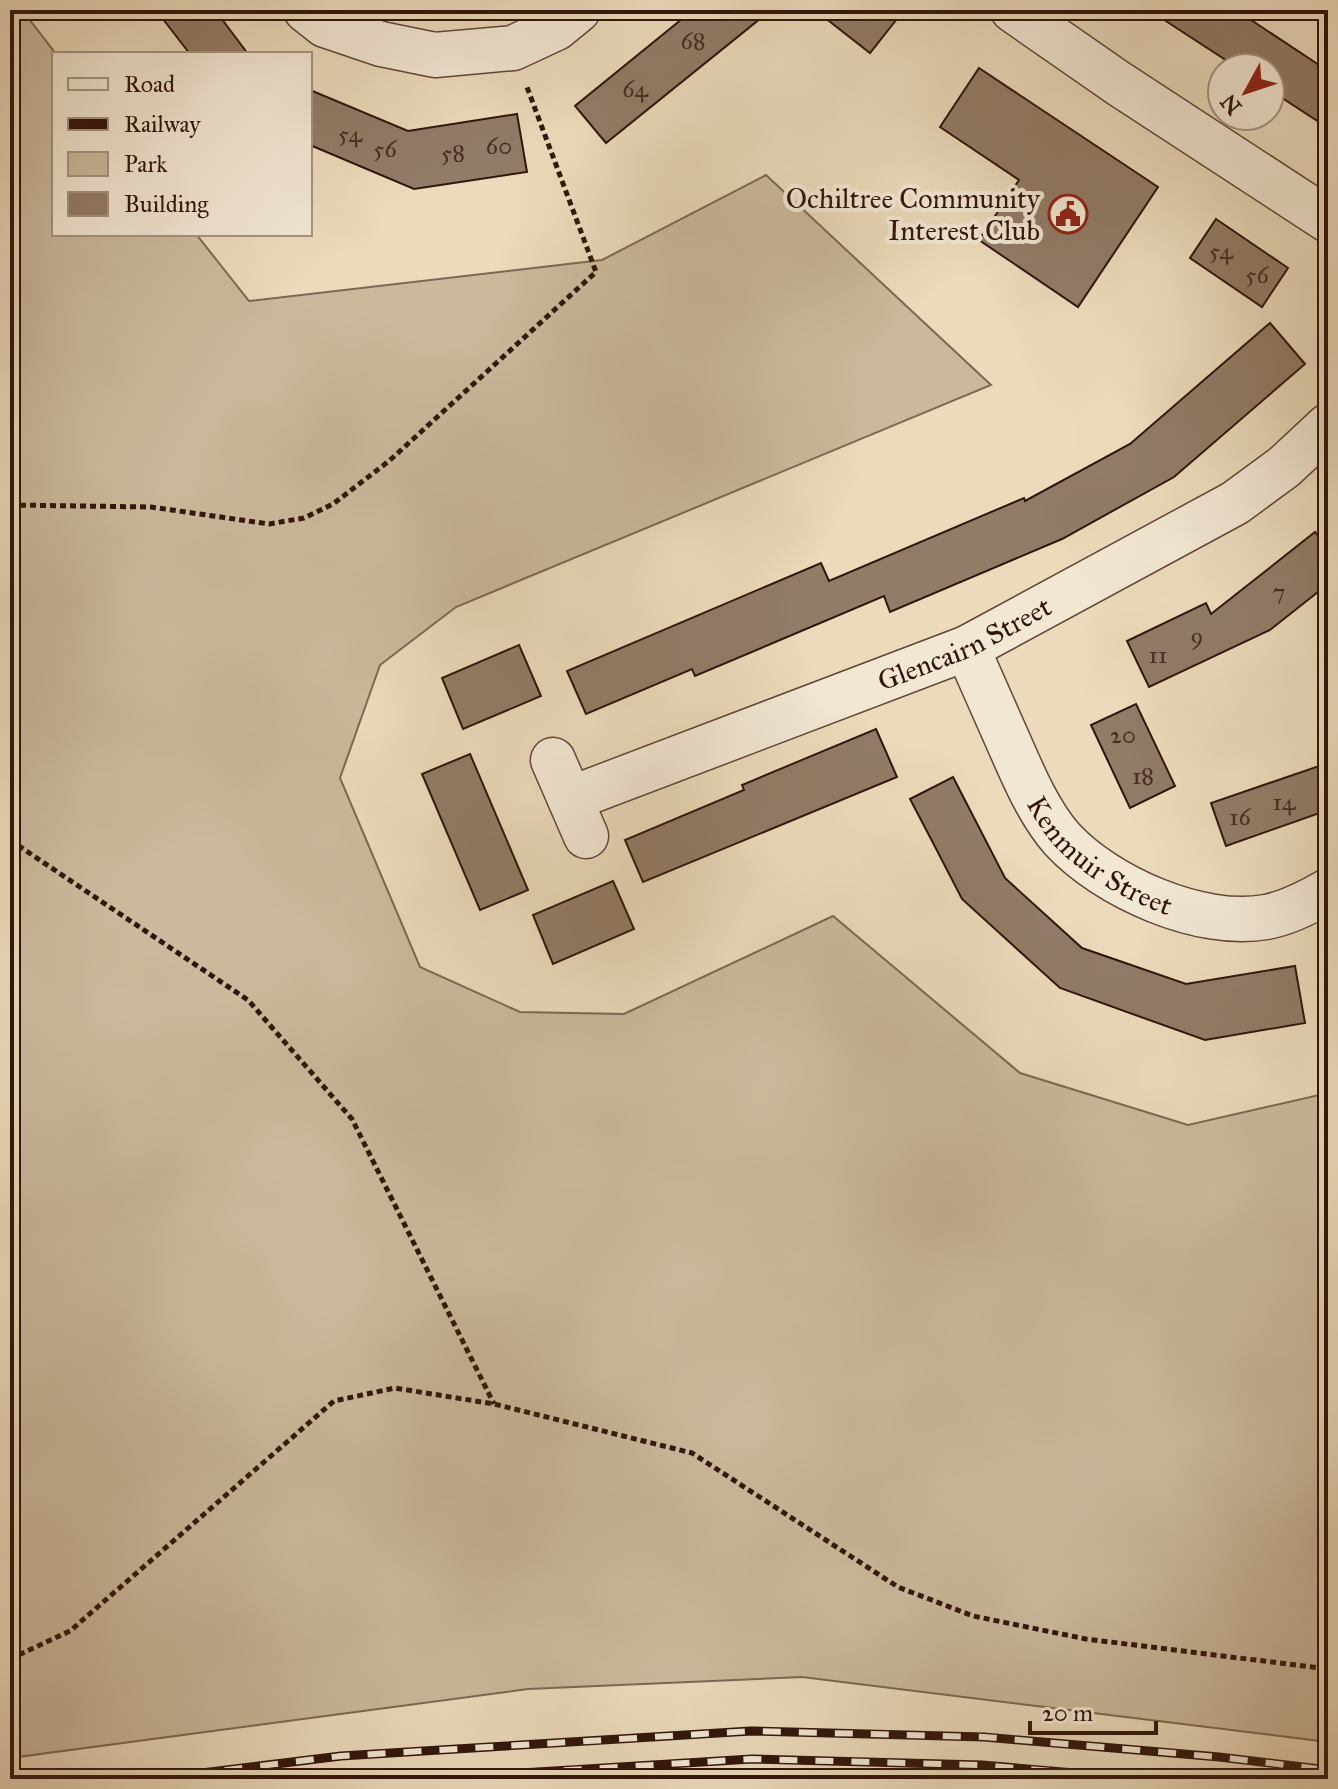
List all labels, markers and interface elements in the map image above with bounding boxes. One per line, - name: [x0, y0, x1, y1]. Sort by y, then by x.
- house number: 68: [680, 26, 706, 56]
- legend: [52, 52, 312, 236]
- north arrow: [1206, 52, 1286, 132]
- text: Road: [124, 69, 175, 99]
- house number: 64: [622, 74, 648, 104]
- text: N: [1215, 88, 1247, 120]
- text: Railway: [124, 109, 201, 139]
- house number: 54: [338, 119, 363, 149]
- house number: 60: [486, 131, 512, 161]
- house number: 56: [373, 134, 397, 164]
- house number: 58: [441, 138, 465, 168]
- text: Park: [124, 149, 168, 179]
- place label: Ochiltree Community Interest Club: [786, 181, 1041, 248]
- text: Building: [124, 189, 209, 219]
- public building icon: Ochiltree Community Interest Club: [1047, 193, 1089, 235]
- house number: 54: [1209, 236, 1234, 266]
- house number: 56: [1245, 260, 1269, 290]
- house number: 7: [1273, 577, 1285, 607]
- street label: Glencairn Street: [872, 588, 1057, 698]
- house number: 9: [1191, 621, 1203, 651]
- house number: 11: [1149, 640, 1167, 670]
- house number: 20: [1110, 720, 1136, 750]
- house number: 18: [1132, 761, 1154, 791]
- house number: 14: [1273, 787, 1296, 817]
- street label: Kenmuir Street: [1019, 790, 1177, 923]
- house number: 16: [1229, 802, 1252, 832]
- scale bar: [1030, 1685, 1156, 1735]
- text: 20 m: [1042, 1698, 1093, 1728]

